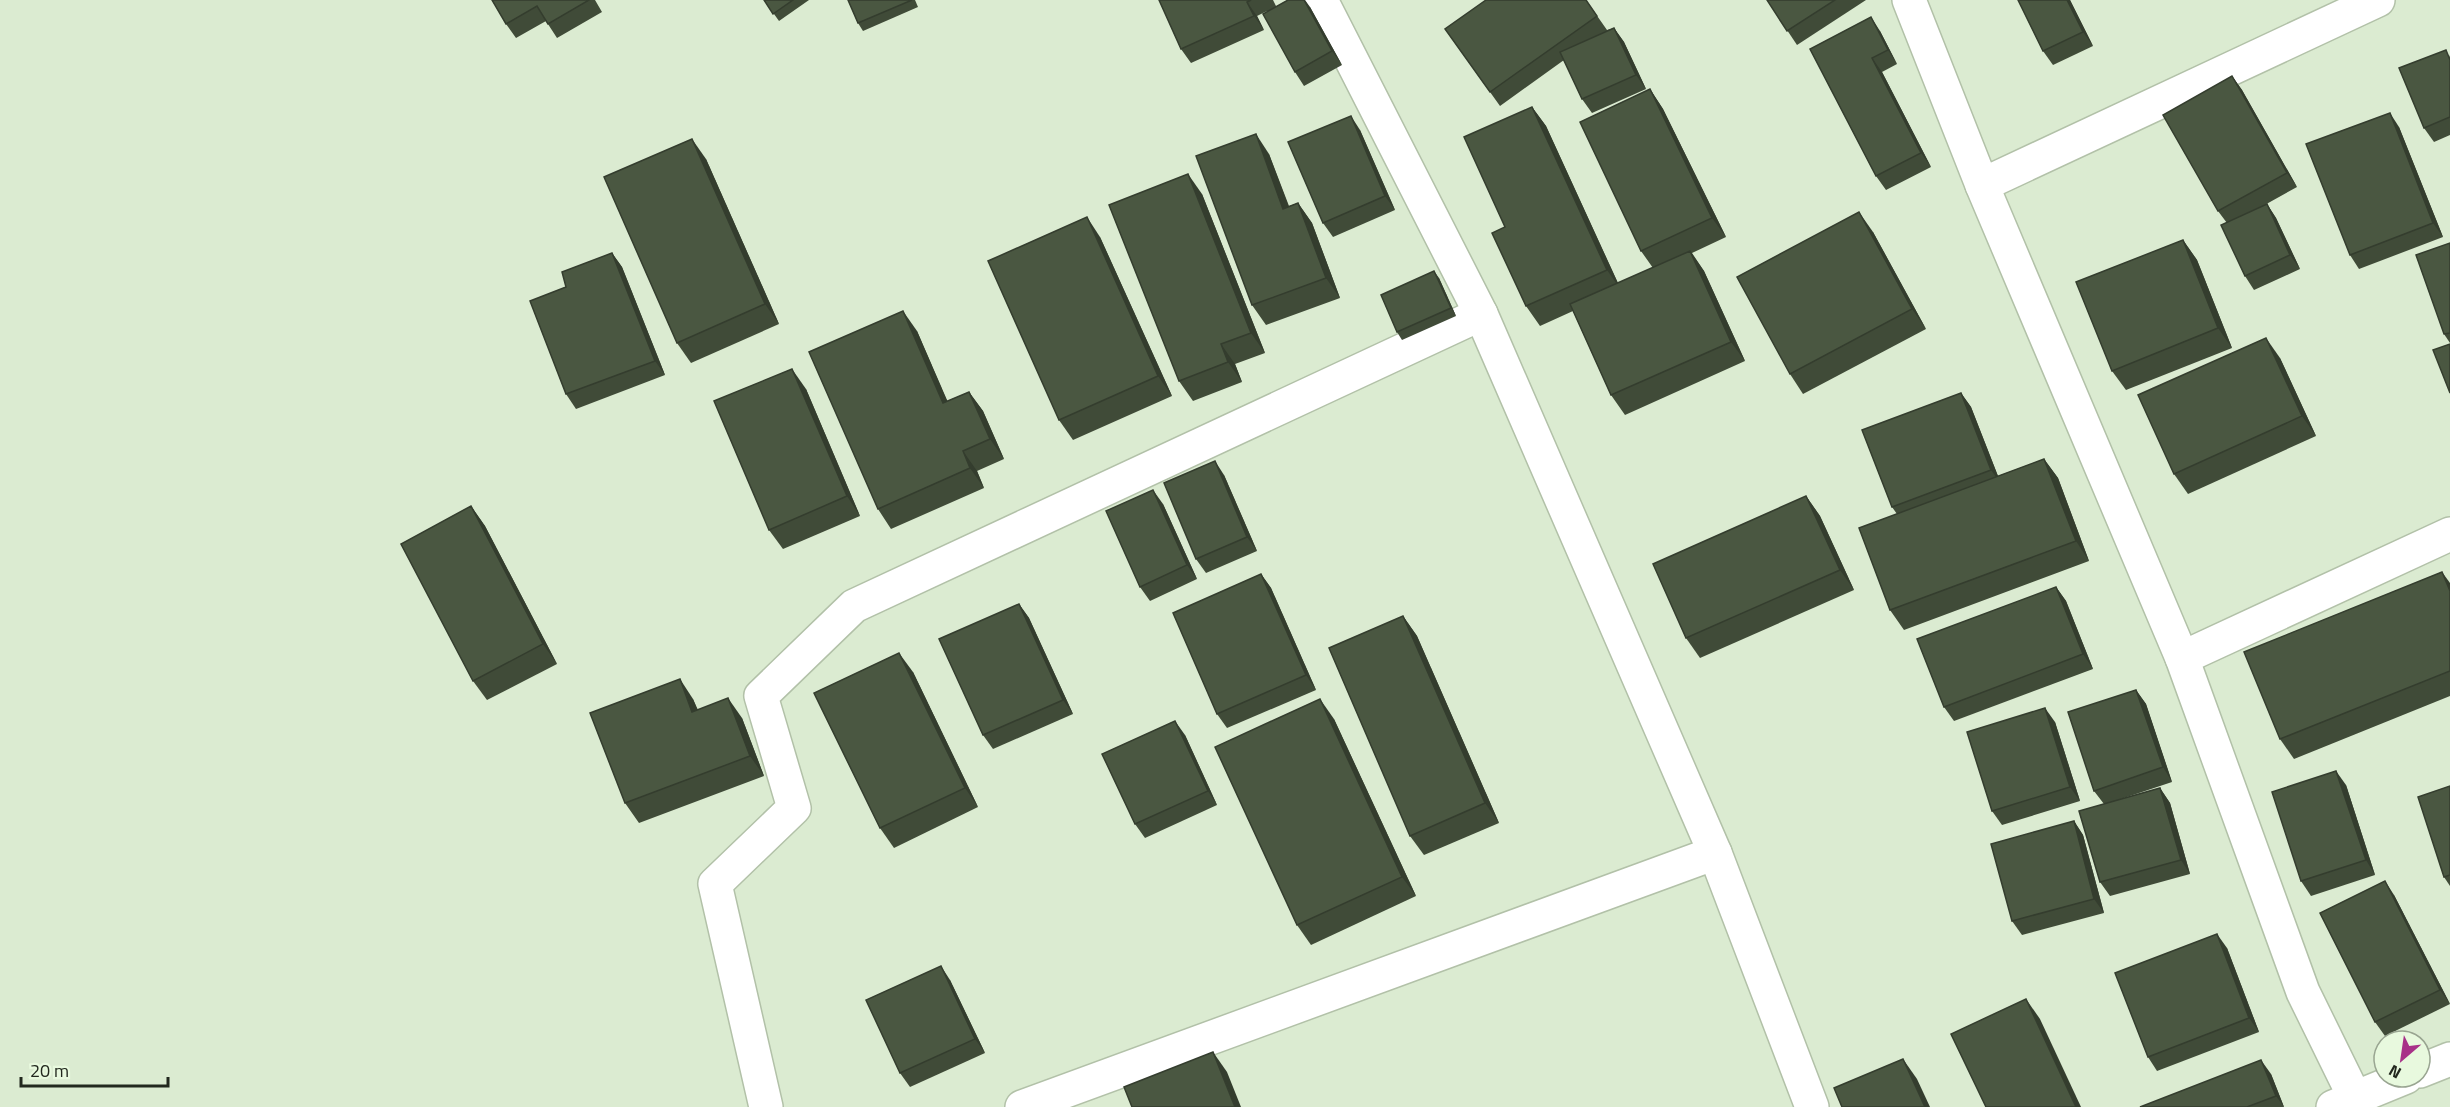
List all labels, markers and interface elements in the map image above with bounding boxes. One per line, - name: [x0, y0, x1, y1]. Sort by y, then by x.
- north arrow: [2372, 1029, 2432, 1089]
- scale bar: [21, 1050, 168, 1088]
- text: 20 m: [30, 1057, 69, 1084]
- text: N: [2384, 1059, 2405, 1085]

